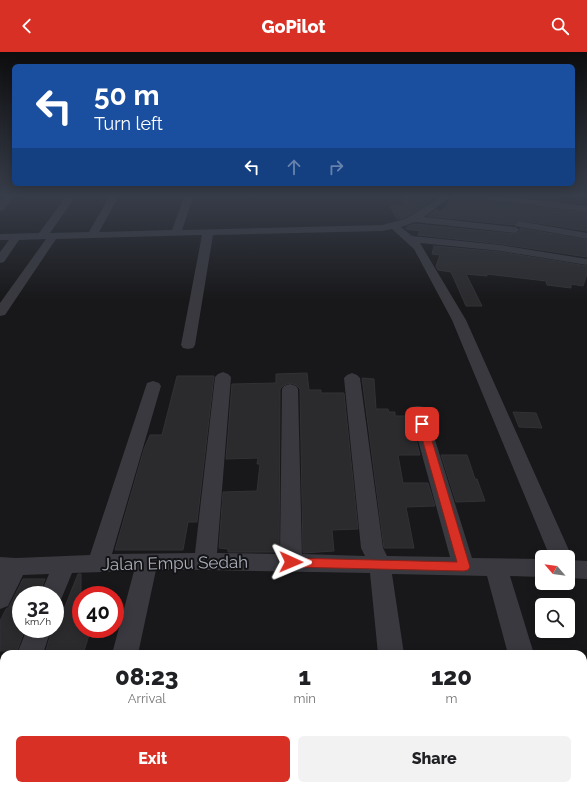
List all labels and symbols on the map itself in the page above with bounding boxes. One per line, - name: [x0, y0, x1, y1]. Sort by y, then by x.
- pin: [405, 407, 439, 441]
- position arrow: [270, 541, 312, 583]
- north arrow: [535, 550, 575, 590]
- street label: Jalan Empu Sedah: [102, 552, 248, 574]
- speed limit sign: 40: [72, 586, 124, 638]

